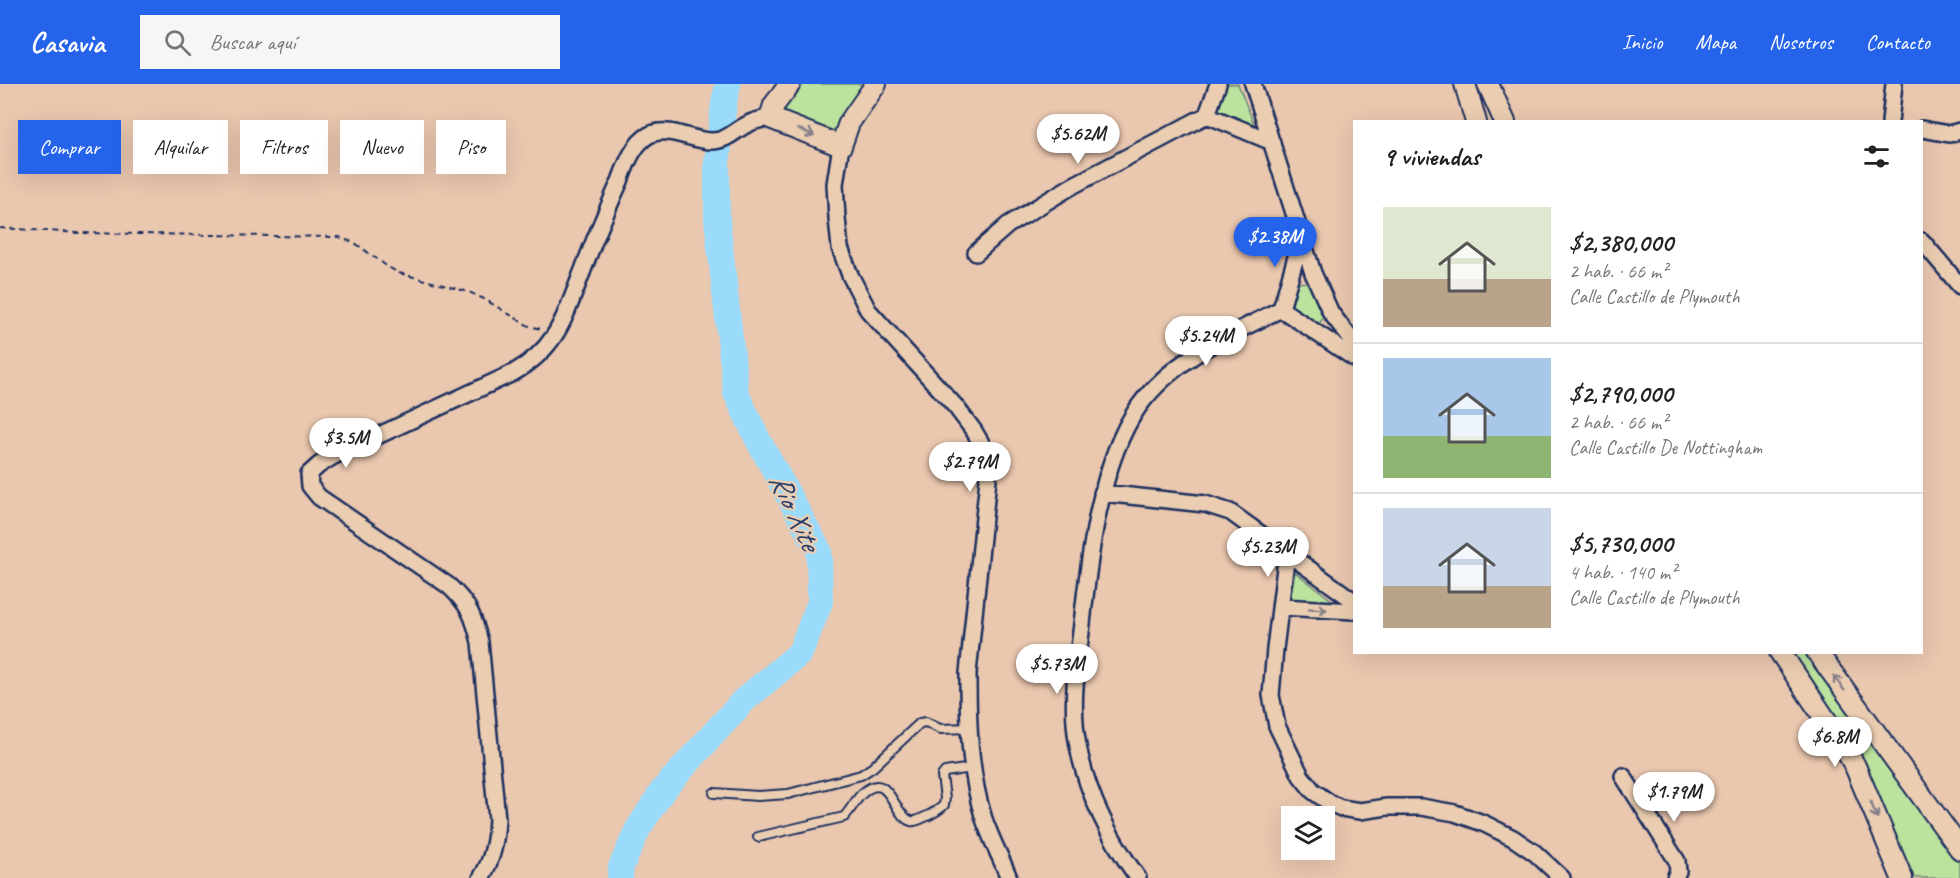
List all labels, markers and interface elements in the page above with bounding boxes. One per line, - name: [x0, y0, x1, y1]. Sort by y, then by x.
- search box: [140, 15, 560, 69]
- text: Casavia: [30, 25, 104, 60]
- icon: search: [161, 26, 194, 59]
- text: Buscar aquí: [209, 28, 296, 56]
- text: Inicio: [1622, 29, 1662, 55]
- text: Mapa: [1695, 29, 1736, 55]
- text: Nosotros: [1769, 29, 1833, 55]
- text: Contacto: [1866, 29, 1930, 55]
- pin: $5.62M: [1029, 114, 1127, 165]
- chip: Comprar: [18, 120, 121, 174]
- chip: Alquilar: [133, 120, 228, 174]
- chip: Filtros: [240, 120, 328, 174]
- chip: Nuevo: [340, 120, 424, 174]
- chip: Piso: [436, 120, 506, 174]
- text: $5.62M: [1051, 121, 1105, 146]
- one-way arrow: [796, 127, 814, 138]
- text: 9 viviendas: [1383, 140, 1480, 173]
- icon: filters: [1860, 140, 1893, 173]
- pin: $2.38M: [1226, 217, 1324, 268]
- text: $2.38M: [1248, 224, 1302, 249]
- text: $2,380,000: [1569, 226, 1673, 259]
- icon: home: [1431, 231, 1503, 303]
- text: 2 hab. · 66 m²: [1569, 259, 1667, 284]
- text: Calle Castillo de Plymouth: [1569, 284, 1740, 309]
- pin: $5.24M: [1157, 316, 1255, 367]
- text: $5.24M: [1179, 323, 1233, 348]
- text: $2,790,000: [1569, 377, 1672, 410]
- icon: home: [1431, 382, 1503, 454]
- text: 2 hab. · 66 m²: [1569, 410, 1667, 435]
- pin: $3.5M: [304, 418, 388, 469]
- text: $3.5M: [323, 425, 369, 450]
- text: Calle Castillo De Nottingham: [1569, 435, 1762, 460]
- pin: $2.79M: [921, 442, 1019, 493]
- text: $2.79M: [943, 449, 997, 474]
- water label: Rio Xite: [761, 466, 831, 559]
- pin: $5.23M: [1219, 527, 1317, 578]
- text: $5,730,000: [1569, 527, 1672, 560]
- icon: home: [1431, 532, 1503, 604]
- text: $5.23M: [1241, 534, 1295, 559]
- text: 4 hab. · 140 m²: [1569, 560, 1676, 585]
- text: Calle Castillo de Plymouth: [1569, 585, 1740, 610]
- one-way arrow: [1307, 604, 1327, 615]
- pin: $5.73M: [1008, 644, 1106, 695]
- text: $5.73M: [1030, 651, 1084, 676]
- one-way arrow: [1833, 675, 1846, 691]
- pin: $6.8M: [1793, 717, 1877, 768]
- text: $6.8M: [1812, 724, 1858, 749]
- pin: $1.79M: [1625, 772, 1723, 823]
- text: $1.79M: [1647, 779, 1701, 804]
- one-way arrow: [1869, 801, 1880, 819]
- map controls: [1281, 806, 1335, 860]
- button: layers: [1281, 806, 1335, 860]

